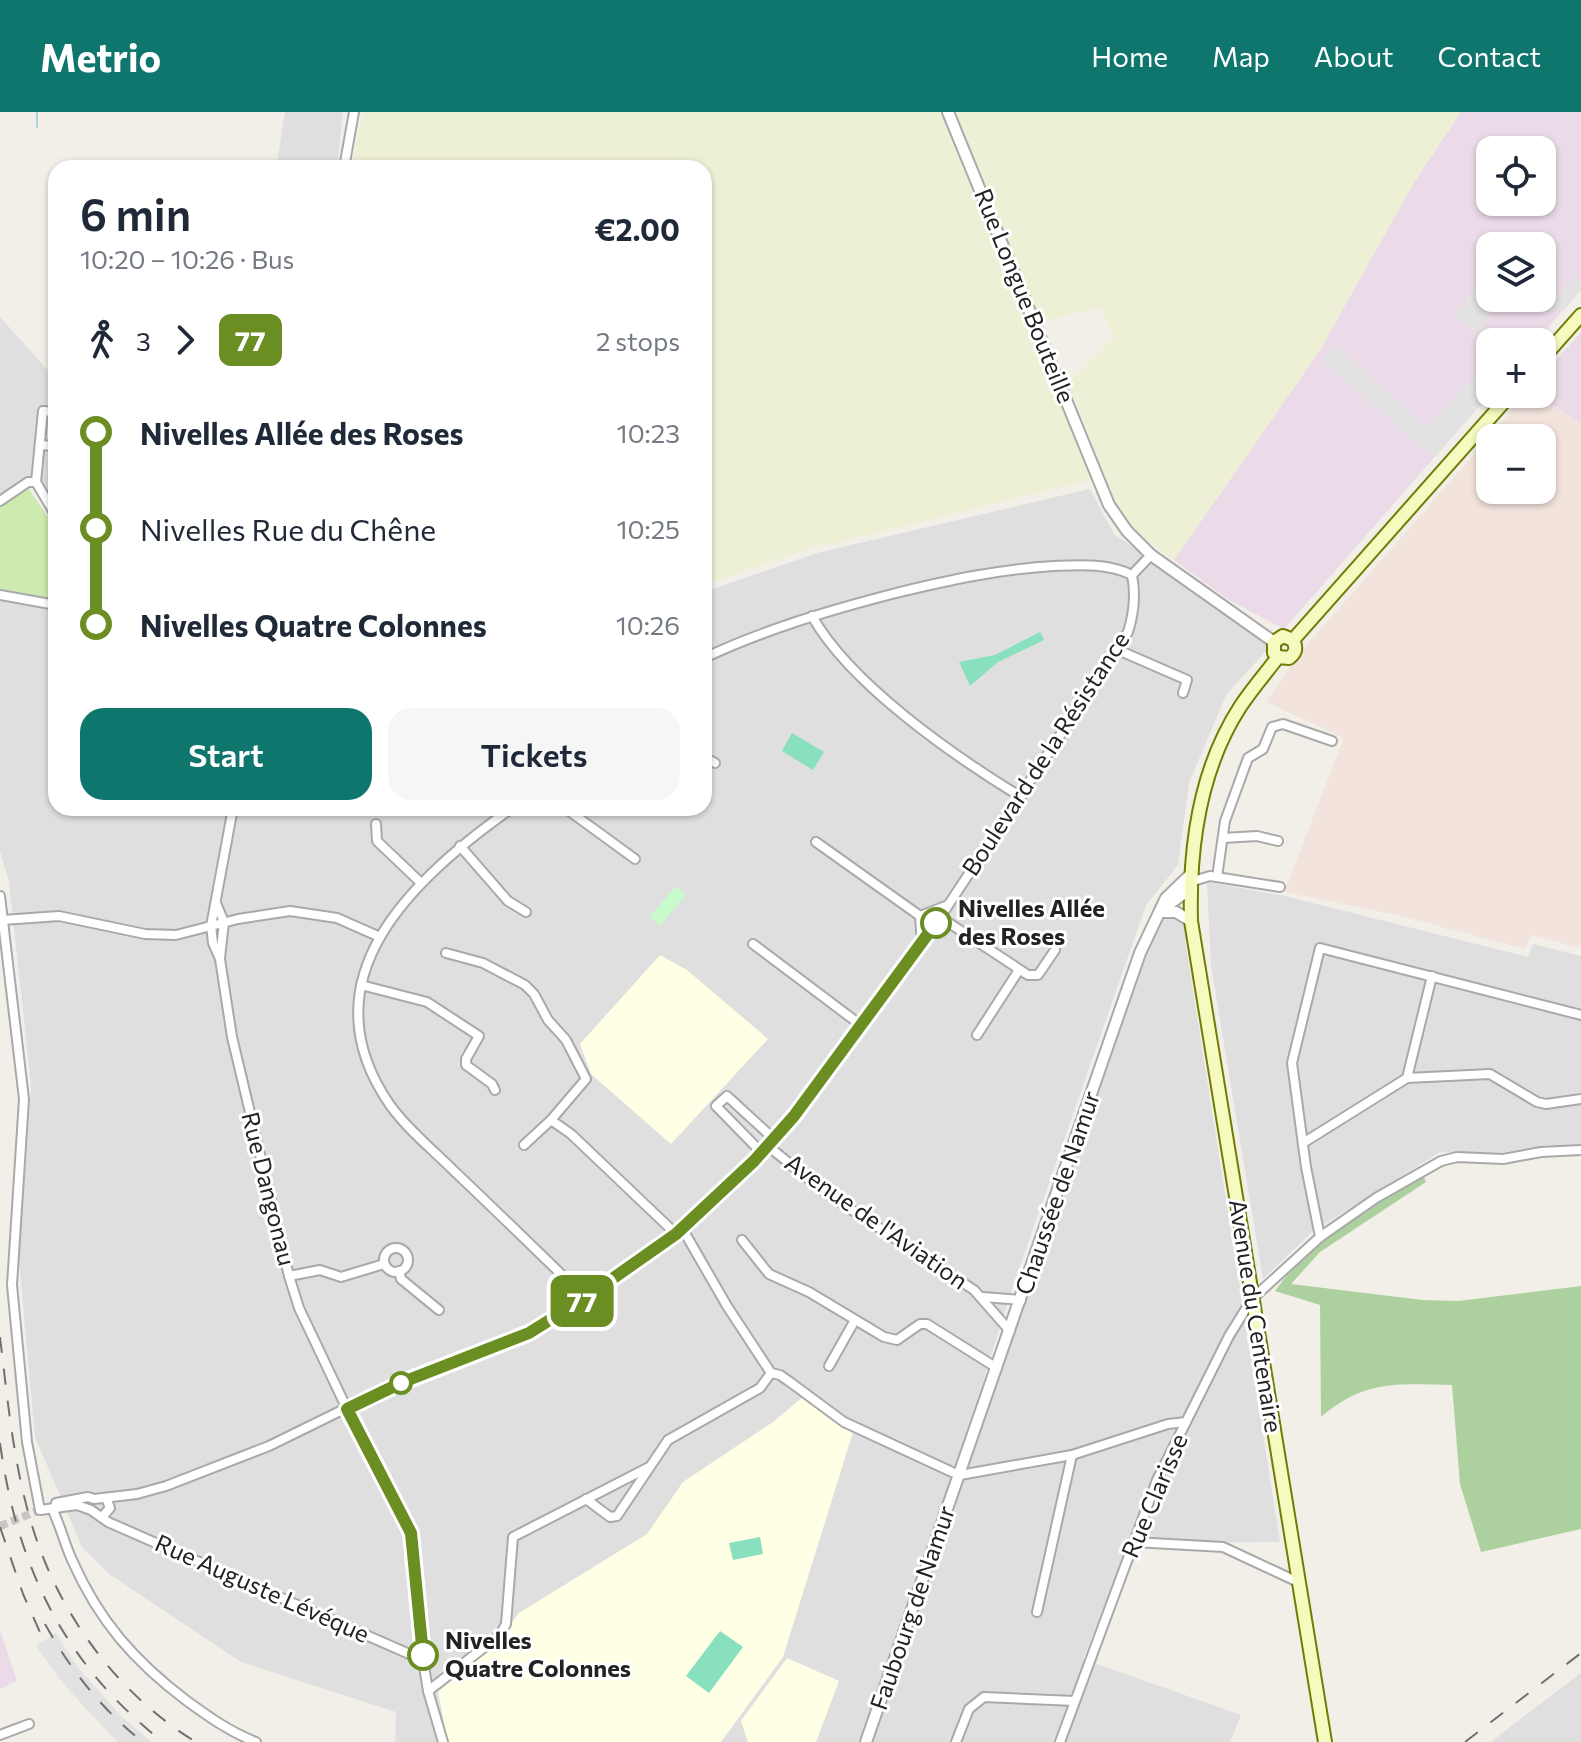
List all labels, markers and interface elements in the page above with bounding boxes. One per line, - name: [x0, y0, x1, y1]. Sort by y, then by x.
- text: Metrio: [40, 33, 161, 80]
- text: Home: [1091, 39, 1168, 73]
- text: Map: [1212, 39, 1270, 73]
- text: About: [1314, 39, 1394, 73]
- text: Contact: [1438, 39, 1541, 73]
- map controls: [1476, 136, 1556, 504]
- button: locate: [1476, 136, 1556, 216]
- street label: Rue Longue Bouteille: [969, 184, 1082, 407]
- text: 6 min: [80, 186, 191, 240]
- text: €2.00: [594, 210, 680, 247]
- button: layers: [1476, 232, 1556, 312]
- text: 10:20 – 10:26 · Bus: [80, 243, 294, 274]
- icon: walk: [80, 318, 124, 362]
- icon: forward: [163, 318, 207, 362]
- text: 77: [235, 323, 266, 357]
- text: 3: [136, 325, 151, 356]
- text: 2 stops: [596, 325, 680, 356]
- button: +: [1476, 328, 1556, 408]
- text: Nivelles Allée des Roses: [140, 414, 464, 451]
- text: 10:23: [617, 417, 680, 448]
- button: −: [1476, 424, 1556, 504]
- text: Nivelles Rue du Chêne: [140, 510, 436, 547]
- text: 10:25: [616, 513, 680, 544]
- text: Nivelles Quatre Colonnes: [140, 606, 487, 643]
- text: 10:26: [616, 609, 680, 640]
- street label: Boulevard de la Résistance: [955, 626, 1134, 881]
- button: Start: [80, 708, 372, 800]
- button: Tickets: [388, 708, 680, 800]
- place label: Nivelles Allée des Roses: [958, 893, 1105, 950]
- marker: Nivelles Allée des Roses: [921, 908, 951, 938]
- street label: Chaussée de Namur: [1008, 1086, 1105, 1298]
- street label: Rue Dangonau: [236, 1109, 303, 1269]
- street label: Avenue de l'Aviation: [780, 1147, 974, 1295]
- street label: Avenue du Centenaire: [1224, 1197, 1289, 1435]
- line badge: 77: [546, 1275, 618, 1327]
- text: 77: [567, 1284, 597, 1318]
- unlabelled marker: [390, 1372, 412, 1394]
- street label: Rue Clarisse: [1114, 1429, 1193, 1562]
- street label: Faubourg de Namur: [863, 1501, 960, 1713]
- street label: Rue Auguste Lévéque: [151, 1527, 374, 1648]
- place label: Nivelles Quatre Colonnes: [445, 1625, 631, 1682]
- marker: Nivelles Quatre Colonnes: [408, 1640, 438, 1670]

